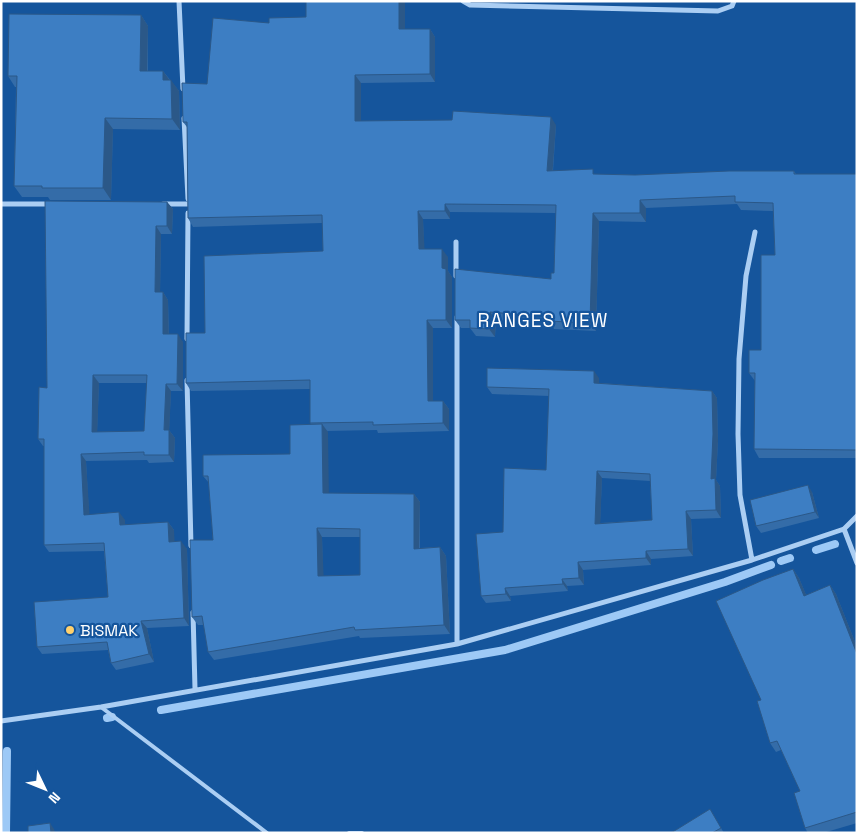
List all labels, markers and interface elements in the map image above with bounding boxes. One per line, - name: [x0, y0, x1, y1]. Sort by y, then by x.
- district label: RANGES VIEW: [478, 308, 608, 333]
- place label: BISMAK: [80, 620, 138, 641]
- marker: BISMAK: [64, 624, 76, 636]
- north arrow: [20, 764, 70, 814]
- text: N: [45, 788, 64, 807]

